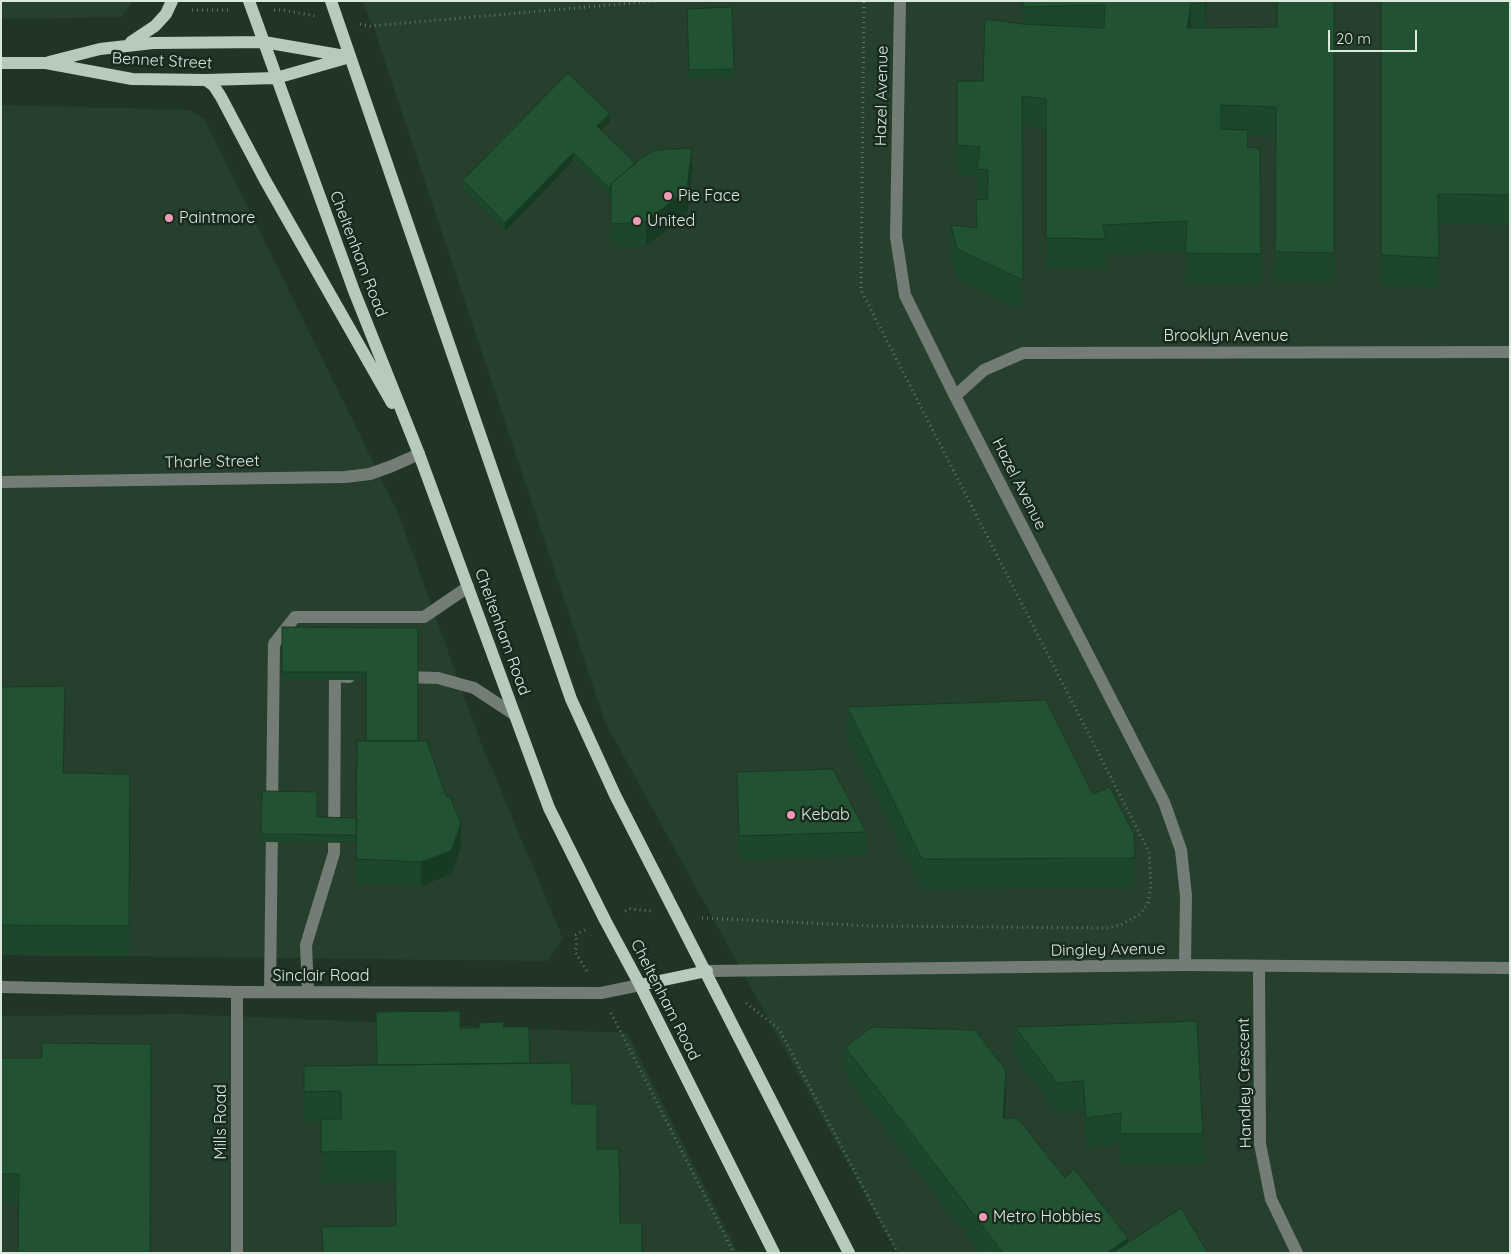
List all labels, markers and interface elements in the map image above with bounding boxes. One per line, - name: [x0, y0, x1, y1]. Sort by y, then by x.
- scale bar: [1331, 20, 1420, 52]
- text: 20 m: [1336, 29, 1371, 48]
- street label: Hazel Avenue: [872, 46, 892, 146]
- street label: Bennet Street: [111, 49, 213, 73]
- place label: Pie Face: [678, 186, 740, 206]
- street label: Cheltenham Road: [325, 188, 391, 320]
- marker: Pie Face: [662, 190, 674, 202]
- place label: Paintmore: [179, 208, 255, 228]
- place label: United: [647, 211, 695, 231]
- marker: Paintmore: [163, 212, 175, 224]
- marker: United: [631, 215, 643, 227]
- street label: Brooklyn Avenue: [1164, 326, 1288, 346]
- street label: Hazel Avenue: [988, 435, 1050, 533]
- street label: Tharle Street: [164, 452, 260, 472]
- street label: Cheltenham Road: [470, 566, 534, 698]
- place label: Kebab: [801, 805, 850, 825]
- marker: Kebab: [785, 809, 797, 821]
- street label: Cheltenham Road: [626, 936, 704, 1064]
- street label: Dingley Avenue: [1050, 939, 1166, 961]
- street label: Sinclair Road: [273, 966, 369, 986]
- street label: Handley Crescent: [1234, 1017, 1256, 1149]
- street label: Mills Road: [211, 1084, 231, 1160]
- place label: Metro Hobbies: [993, 1207, 1101, 1227]
- marker: Metro Hobbies: [977, 1211, 989, 1223]

